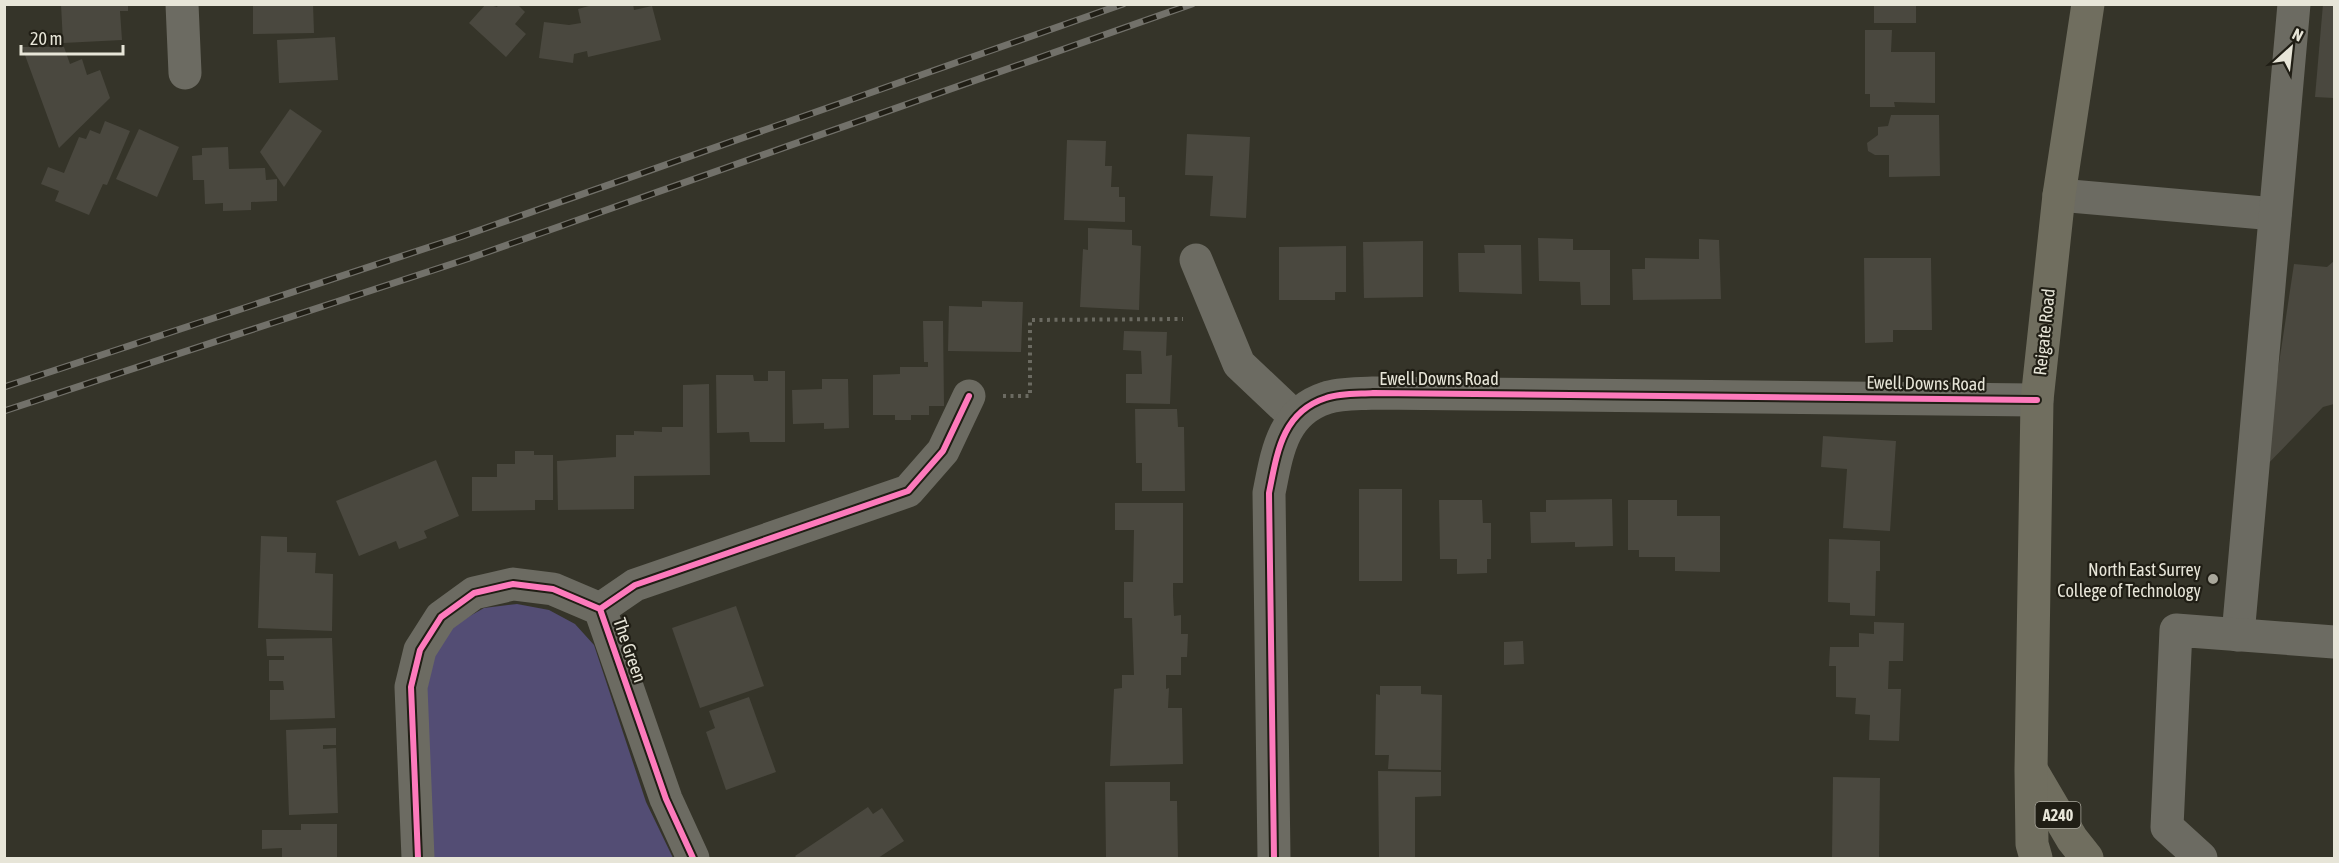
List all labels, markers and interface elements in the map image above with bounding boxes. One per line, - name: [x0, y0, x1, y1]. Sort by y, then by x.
- scale bar: [21, 18, 123, 56]
- north arrow: [2261, 18, 2321, 78]
- text: N: [2290, 24, 2306, 45]
- text: 20 m: [30, 28, 62, 49]
- street label: Reigate Road: [2029, 288, 2059, 376]
- street label: Ewell Downs Road: [1379, 368, 1499, 389]
- street label: Ewell Downs Road: [1866, 371, 1986, 395]
- place label: North East Surrey College of Technology: [2057, 559, 2201, 601]
- marker: North East Surrey College of Technology: [2206, 572, 2220, 586]
- street label: The Green: [609, 615, 651, 685]
- road number: A240: [2036, 802, 2080, 828]

